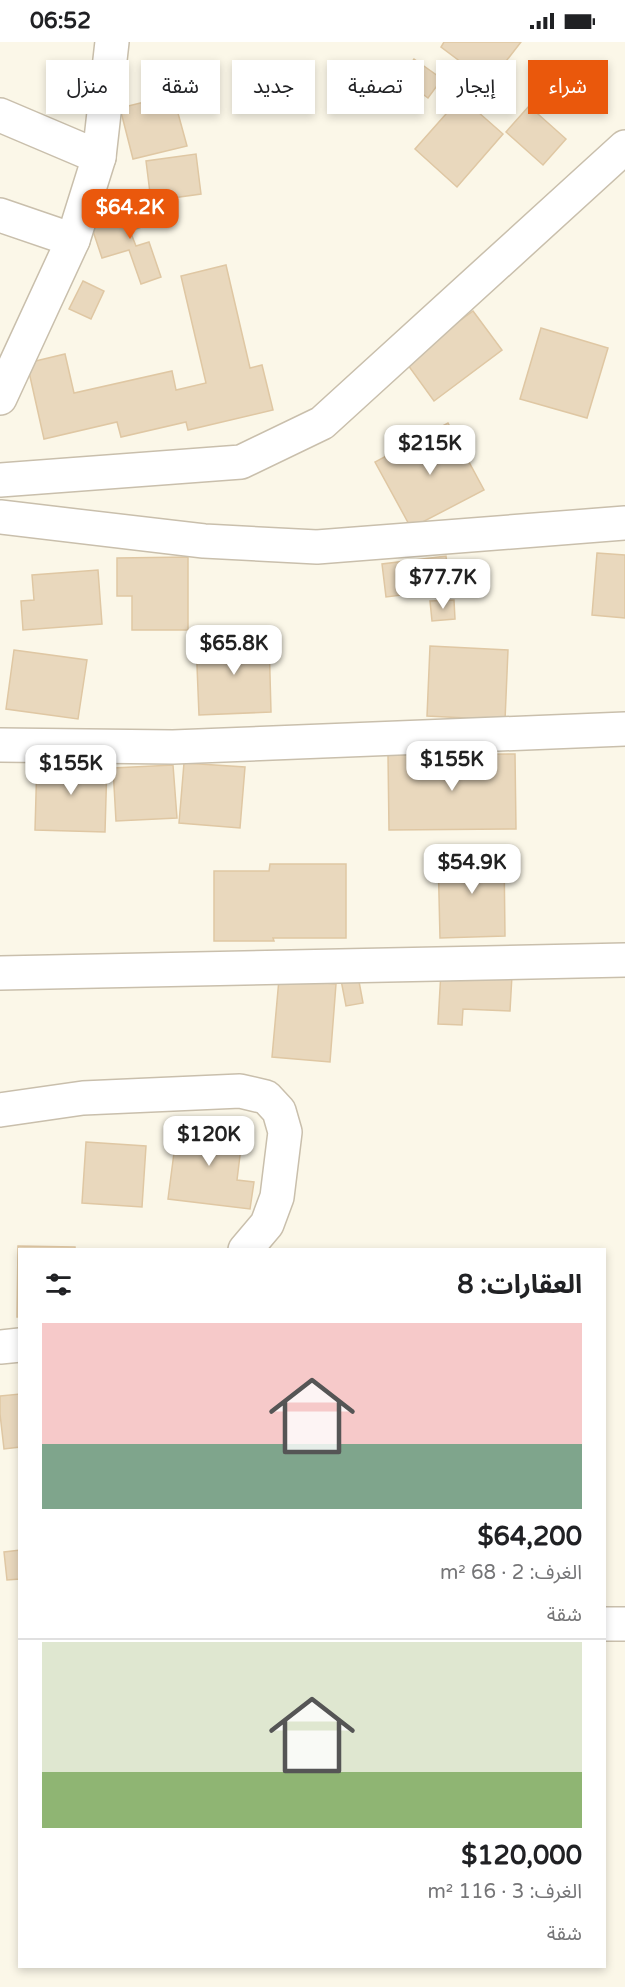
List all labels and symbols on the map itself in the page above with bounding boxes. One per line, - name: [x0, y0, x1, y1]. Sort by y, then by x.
- pin: $64.2K: [81, 189, 179, 240]
- pin: $215K: [388, 425, 472, 476]
- pin: $77.7K: [394, 559, 492, 610]
- pin: $65.8K: [185, 625, 283, 676]
- pin: $155K: [410, 741, 494, 792]
- pin: $155K: [29, 745, 113, 796]
- pin: $54.9K: [423, 844, 521, 895]
- pin: $120K: [167, 1116, 251, 1167]

